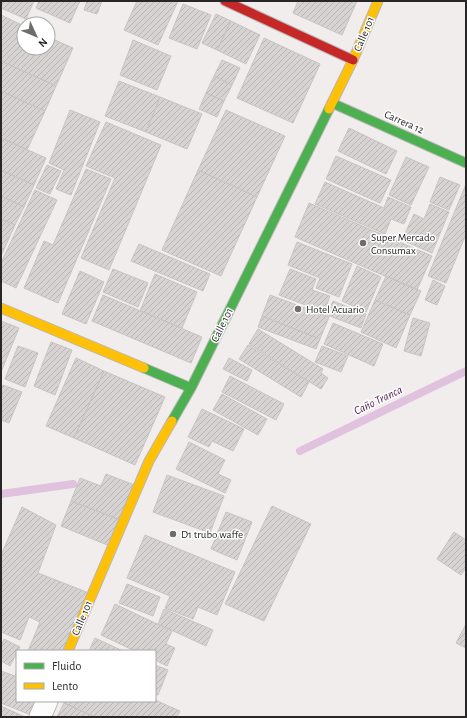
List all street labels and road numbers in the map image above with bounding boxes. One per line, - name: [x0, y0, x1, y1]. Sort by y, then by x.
- street label: Calle 101: [352, 15, 376, 53]
- street label: Carrera 12: [383, 108, 425, 136]
- street label: Calle 101: [209, 306, 235, 344]
- street label: Calle 101: [70, 599, 94, 637]

